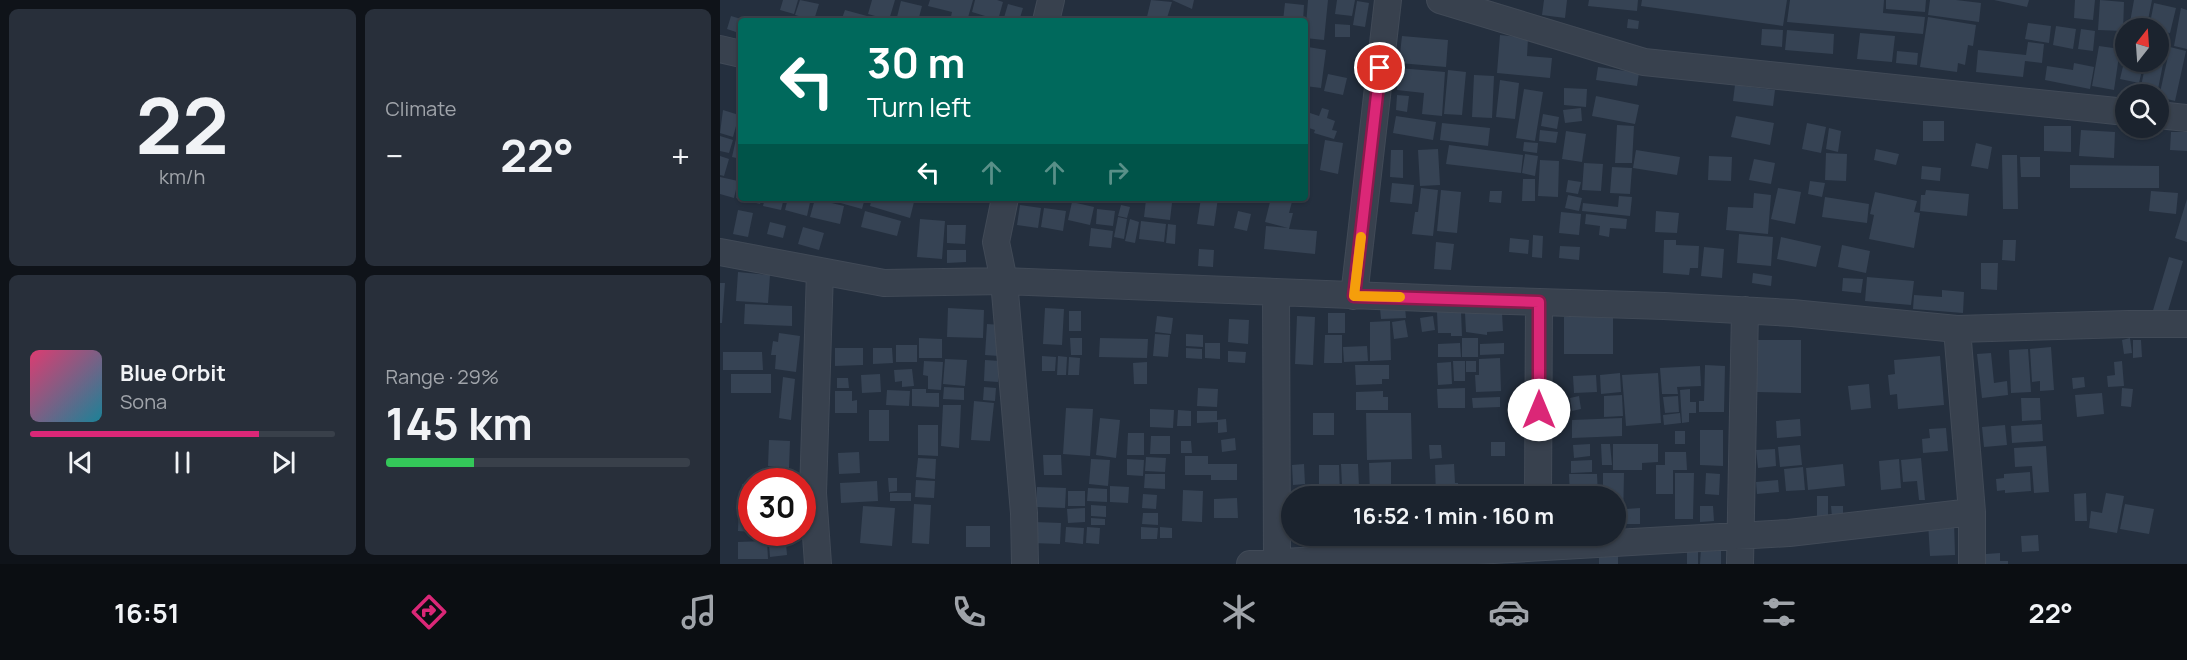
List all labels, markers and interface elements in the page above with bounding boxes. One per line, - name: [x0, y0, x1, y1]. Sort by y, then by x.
- north arrow: [2115, 18, 2169, 72]
- map controls: [2115, 18, 2169, 138]
- text: 30 m: [867, 33, 965, 91]
- icon: left: [768, 42, 846, 120]
- pin: [1354, 42, 1405, 93]
- icon: arrive: [1363, 51, 1396, 84]
- text: 22: [136, 71, 229, 177]
- button: search: [2115, 84, 2169, 138]
- text: Turn left: [867, 88, 971, 125]
- text: Climate: [386, 95, 457, 122]
- text: 22°: [500, 124, 574, 186]
- text: −: [386, 133, 403, 178]
- text: +: [671, 133, 690, 178]
- icon: left: [912, 156, 945, 189]
- icon: ahead: [975, 156, 1008, 189]
- icon: ahead: [1038, 156, 1071, 189]
- icon: right: [1101, 156, 1134, 189]
- text: km/h: [159, 163, 206, 190]
- text: Blue Orbit: [120, 358, 226, 388]
- text: Range · 29%: [386, 363, 499, 390]
- position arrow: [1507, 378, 1571, 442]
- text: Sona: [120, 388, 167, 415]
- text: 145 km: [386, 392, 533, 454]
- icon: previous: [64, 446, 97, 479]
- icon: pause: [166, 446, 199, 479]
- icon: next: [267, 446, 300, 479]
- speed limit sign: 30: [738, 468, 816, 546]
- text: 16:52 · 1 min · 160 m: [1353, 501, 1554, 531]
- icon: directions: [408, 591, 450, 633]
- icon: music: [678, 591, 720, 633]
- icon: phone: [948, 591, 990, 633]
- icon: climate: [1218, 591, 1260, 633]
- icon: car: [1488, 591, 1530, 633]
- icon: filters: [1758, 591, 1800, 633]
- text: 16:51: [114, 594, 180, 631]
- text: 22°: [2029, 594, 2073, 631]

